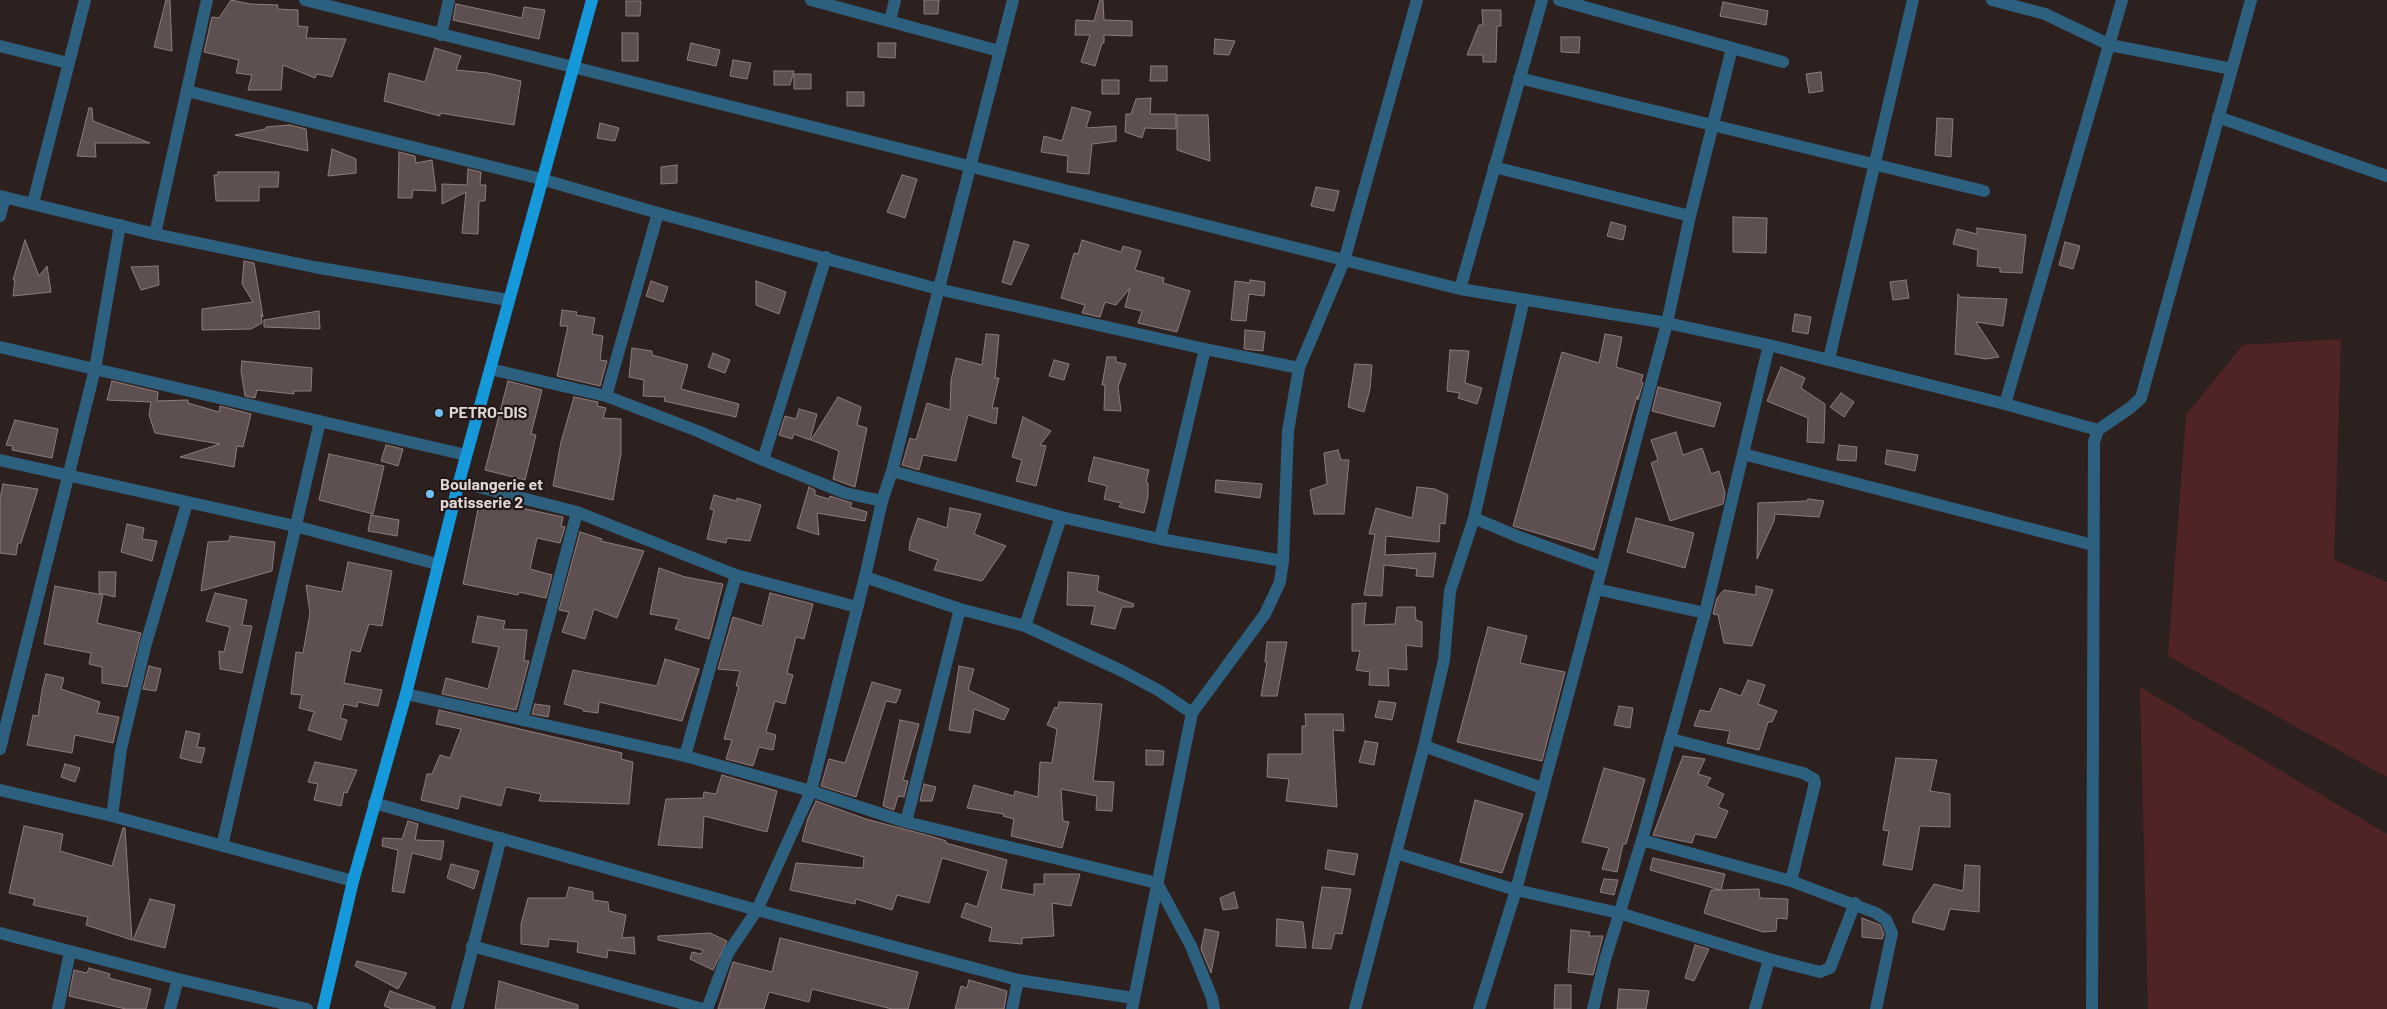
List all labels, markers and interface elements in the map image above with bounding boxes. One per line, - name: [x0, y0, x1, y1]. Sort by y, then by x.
- place label: PETRO-DIS: [449, 403, 527, 423]
- marker: PETRO-DIS: [433, 407, 445, 419]
- place label: Boulangerie et patisserie 2: [440, 475, 543, 513]
- marker: Boulangerie et patisserie 2: [424, 488, 436, 500]

